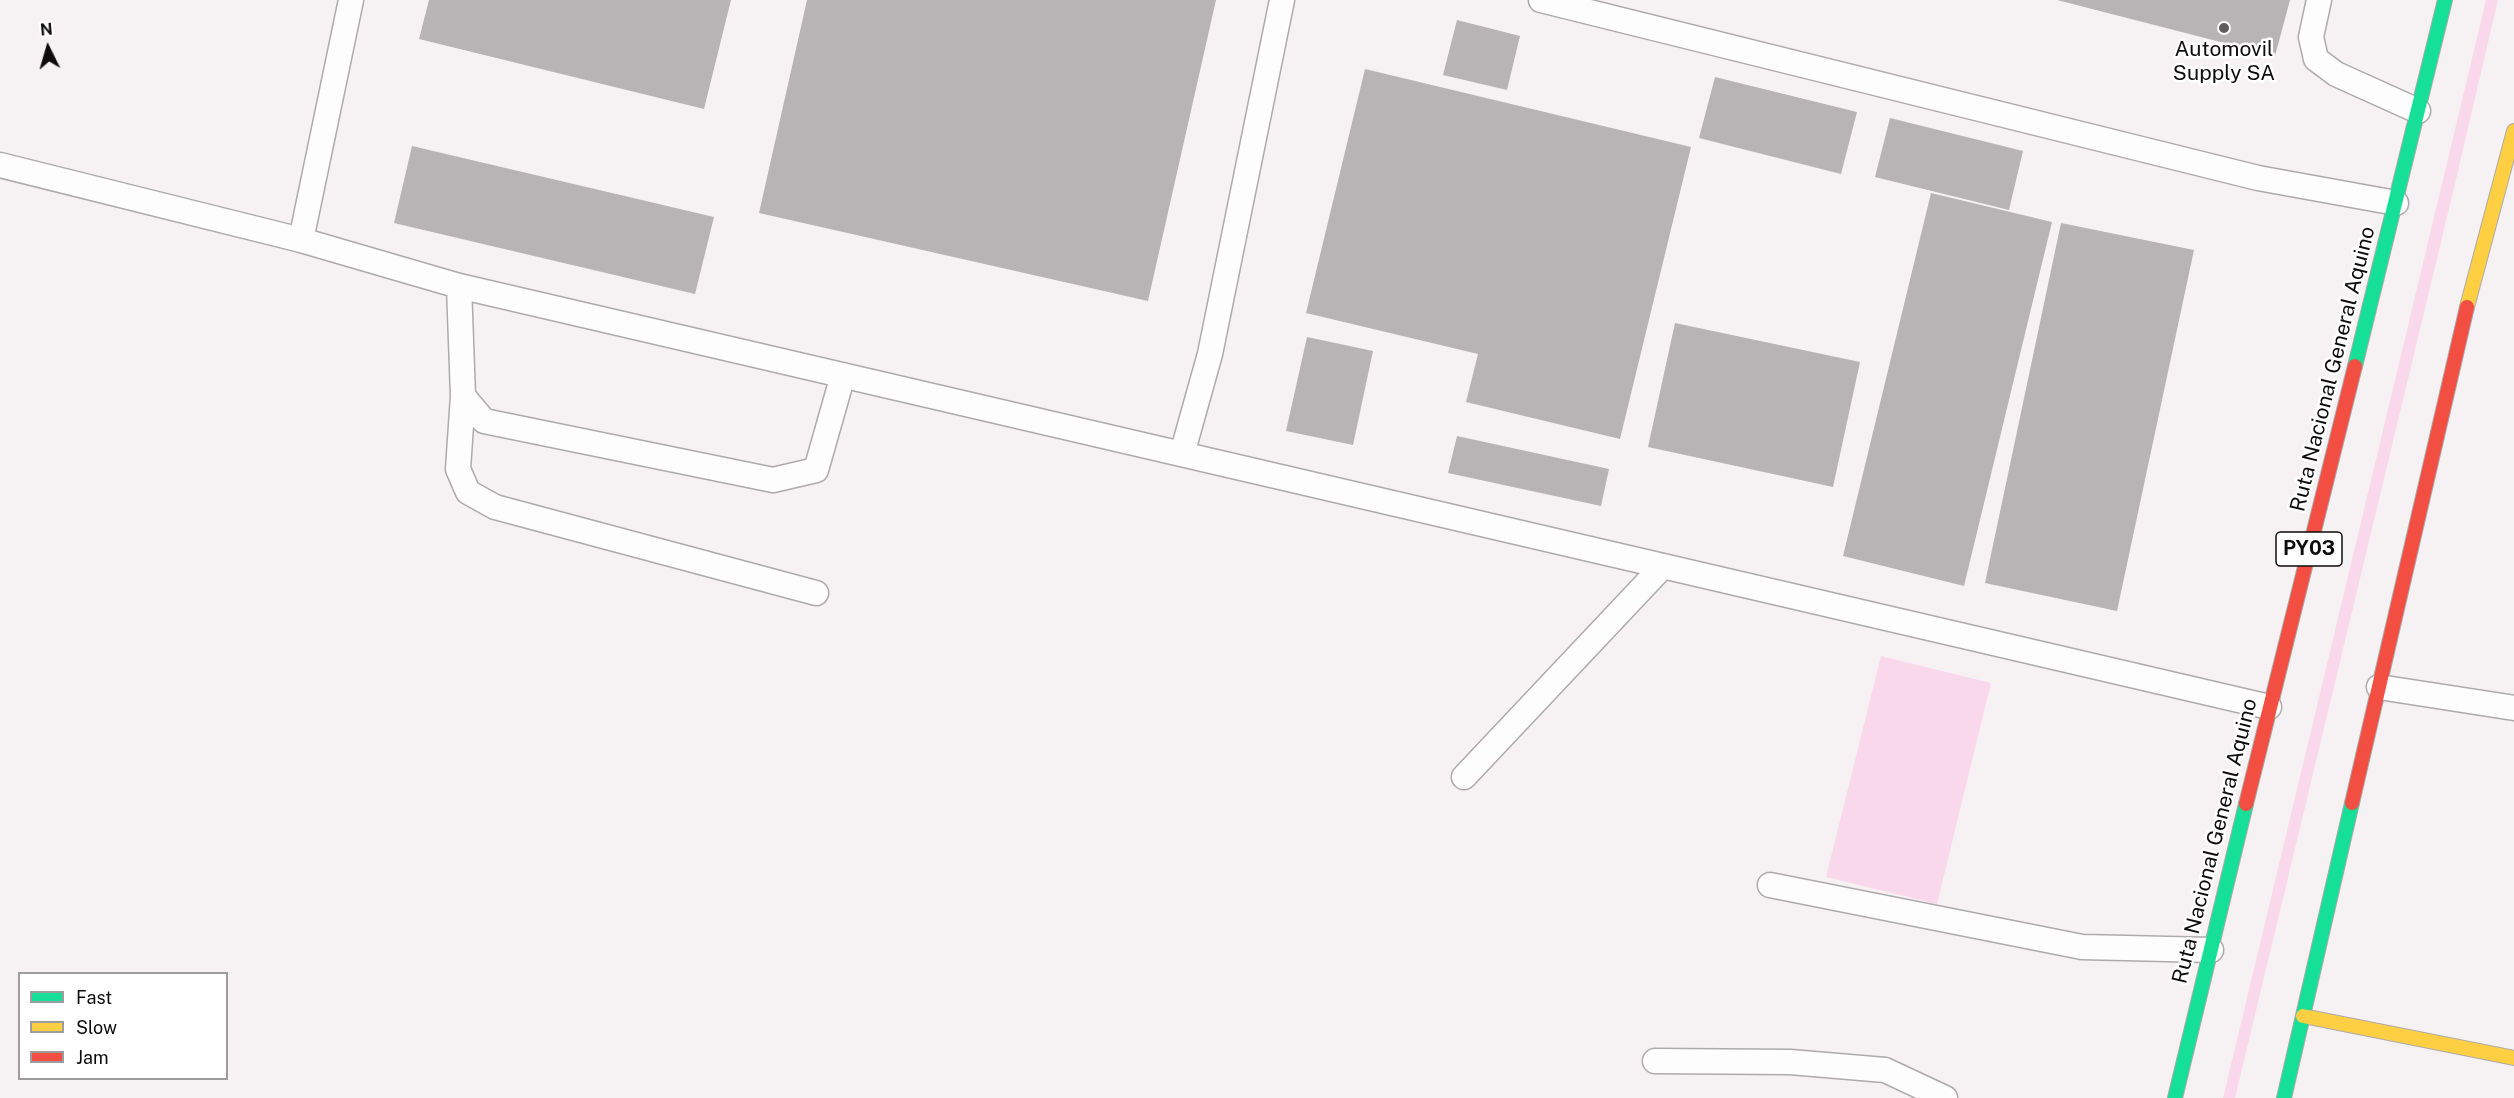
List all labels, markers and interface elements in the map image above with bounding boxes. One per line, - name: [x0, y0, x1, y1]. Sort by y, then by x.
- north arrow: [18, 18, 78, 78]
- text: N: [39, 20, 53, 40]
- marker: Automovil Supply SA: [2217, 21, 2231, 35]
- place label: Automovil Supply SA: [2173, 37, 2275, 87]
- street label: Ruta Nacional General Aquino: [2285, 224, 2381, 514]
- road number: PY03: [2276, 532, 2342, 566]
- street label: Ruta Nacional General Aquino: [2167, 696, 2263, 986]
- legend: [18, 972, 228, 1080]
- text: Fast: [76, 987, 112, 1008]
- text: Slow: [76, 1017, 117, 1038]
- text: Jam: [76, 1047, 109, 1068]

